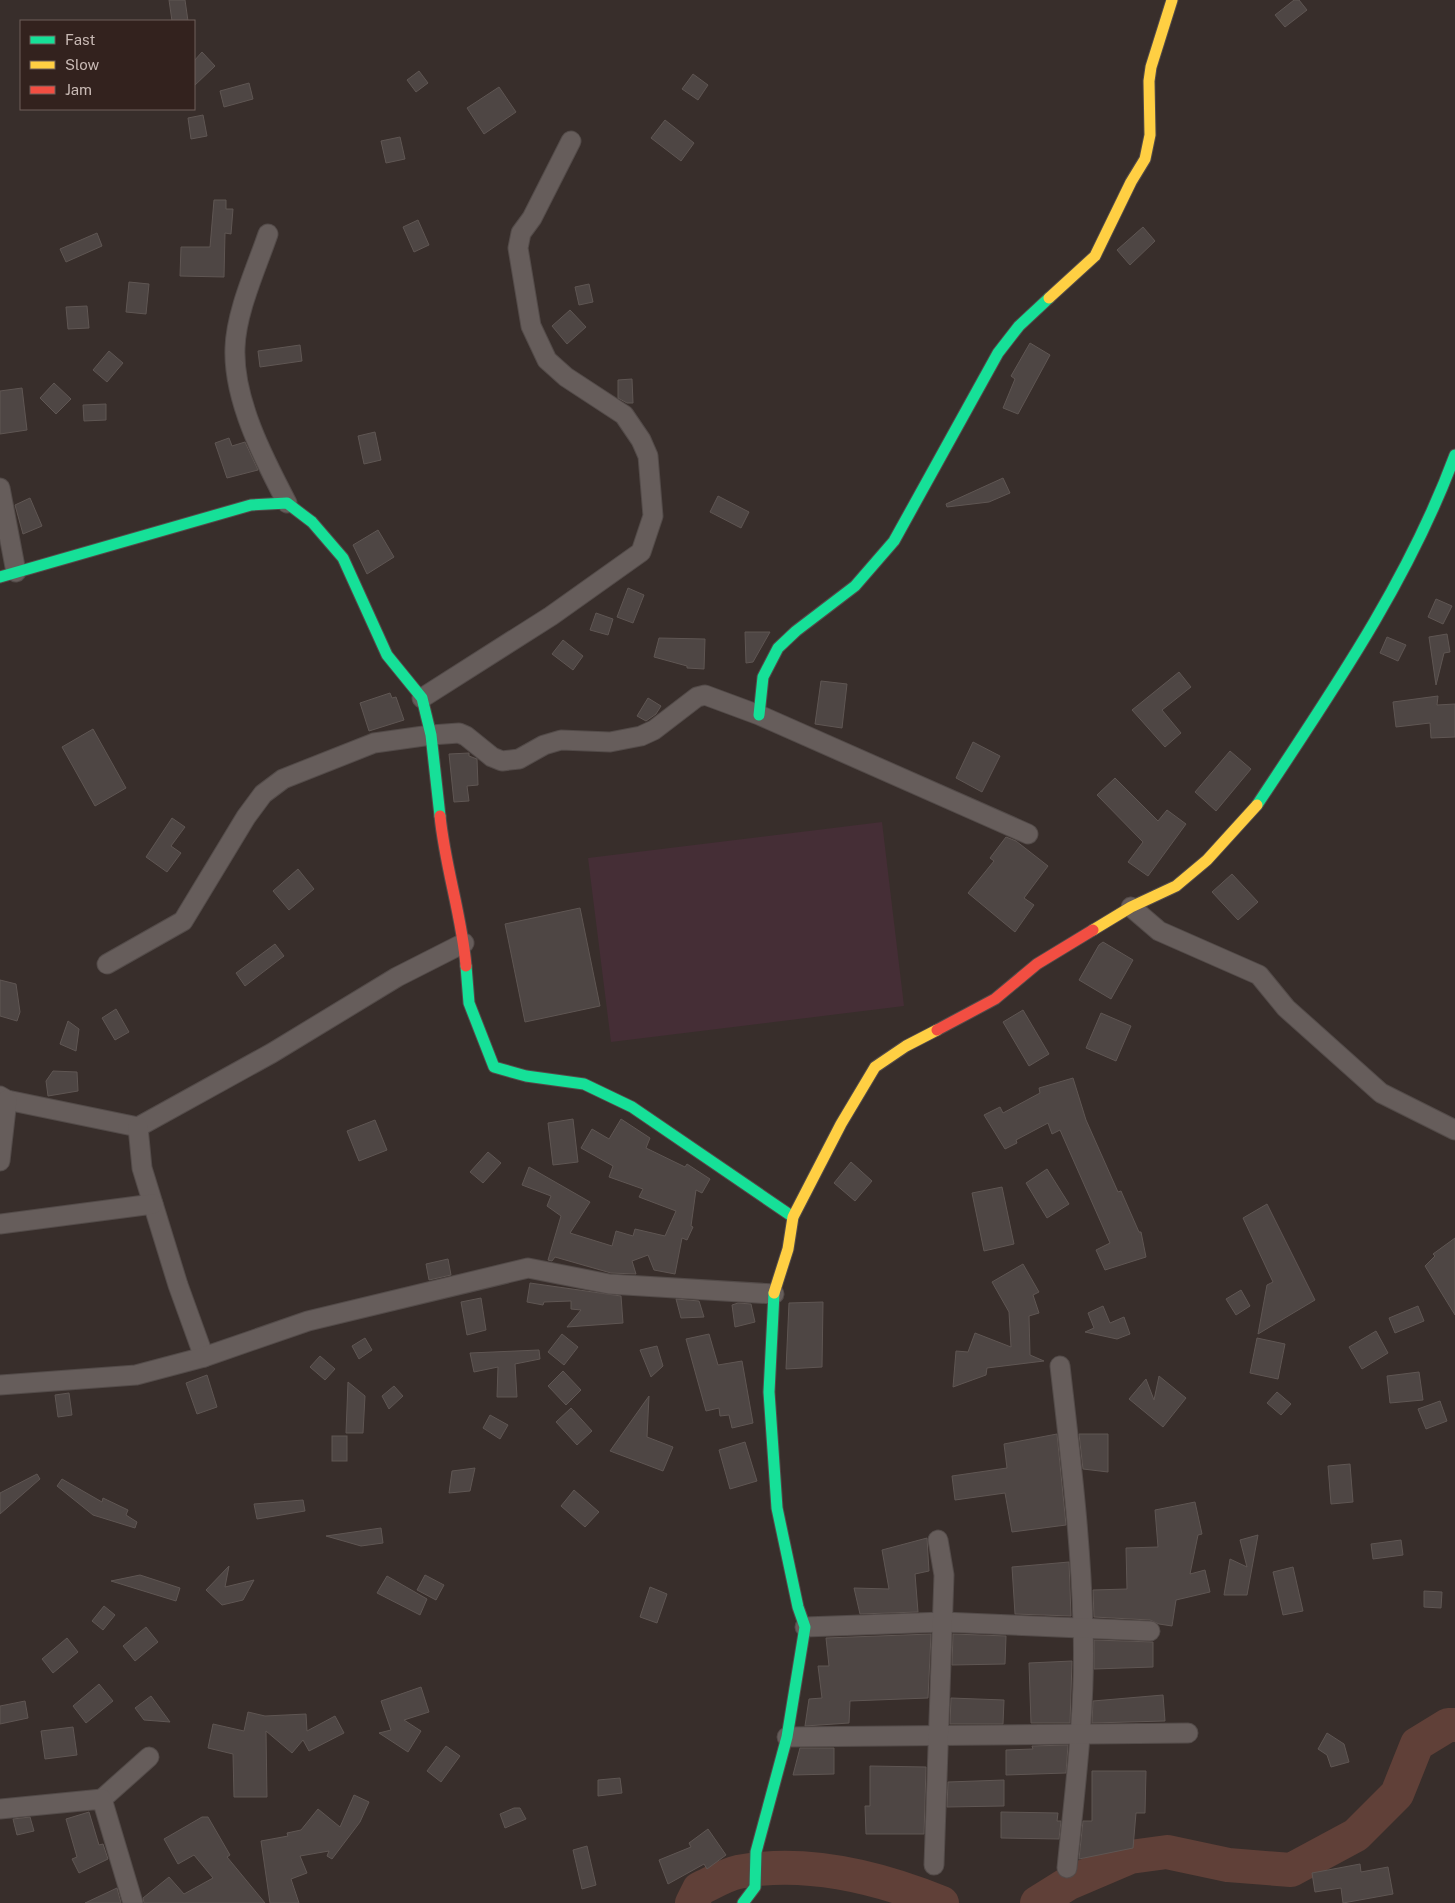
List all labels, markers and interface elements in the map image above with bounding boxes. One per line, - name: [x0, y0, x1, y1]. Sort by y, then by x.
- legend: [20, 20, 195, 110]
- text: Fast: [65, 31, 95, 48]
- text: Slow: [65, 56, 100, 73]
- text: Jam: [65, 81, 92, 98]

